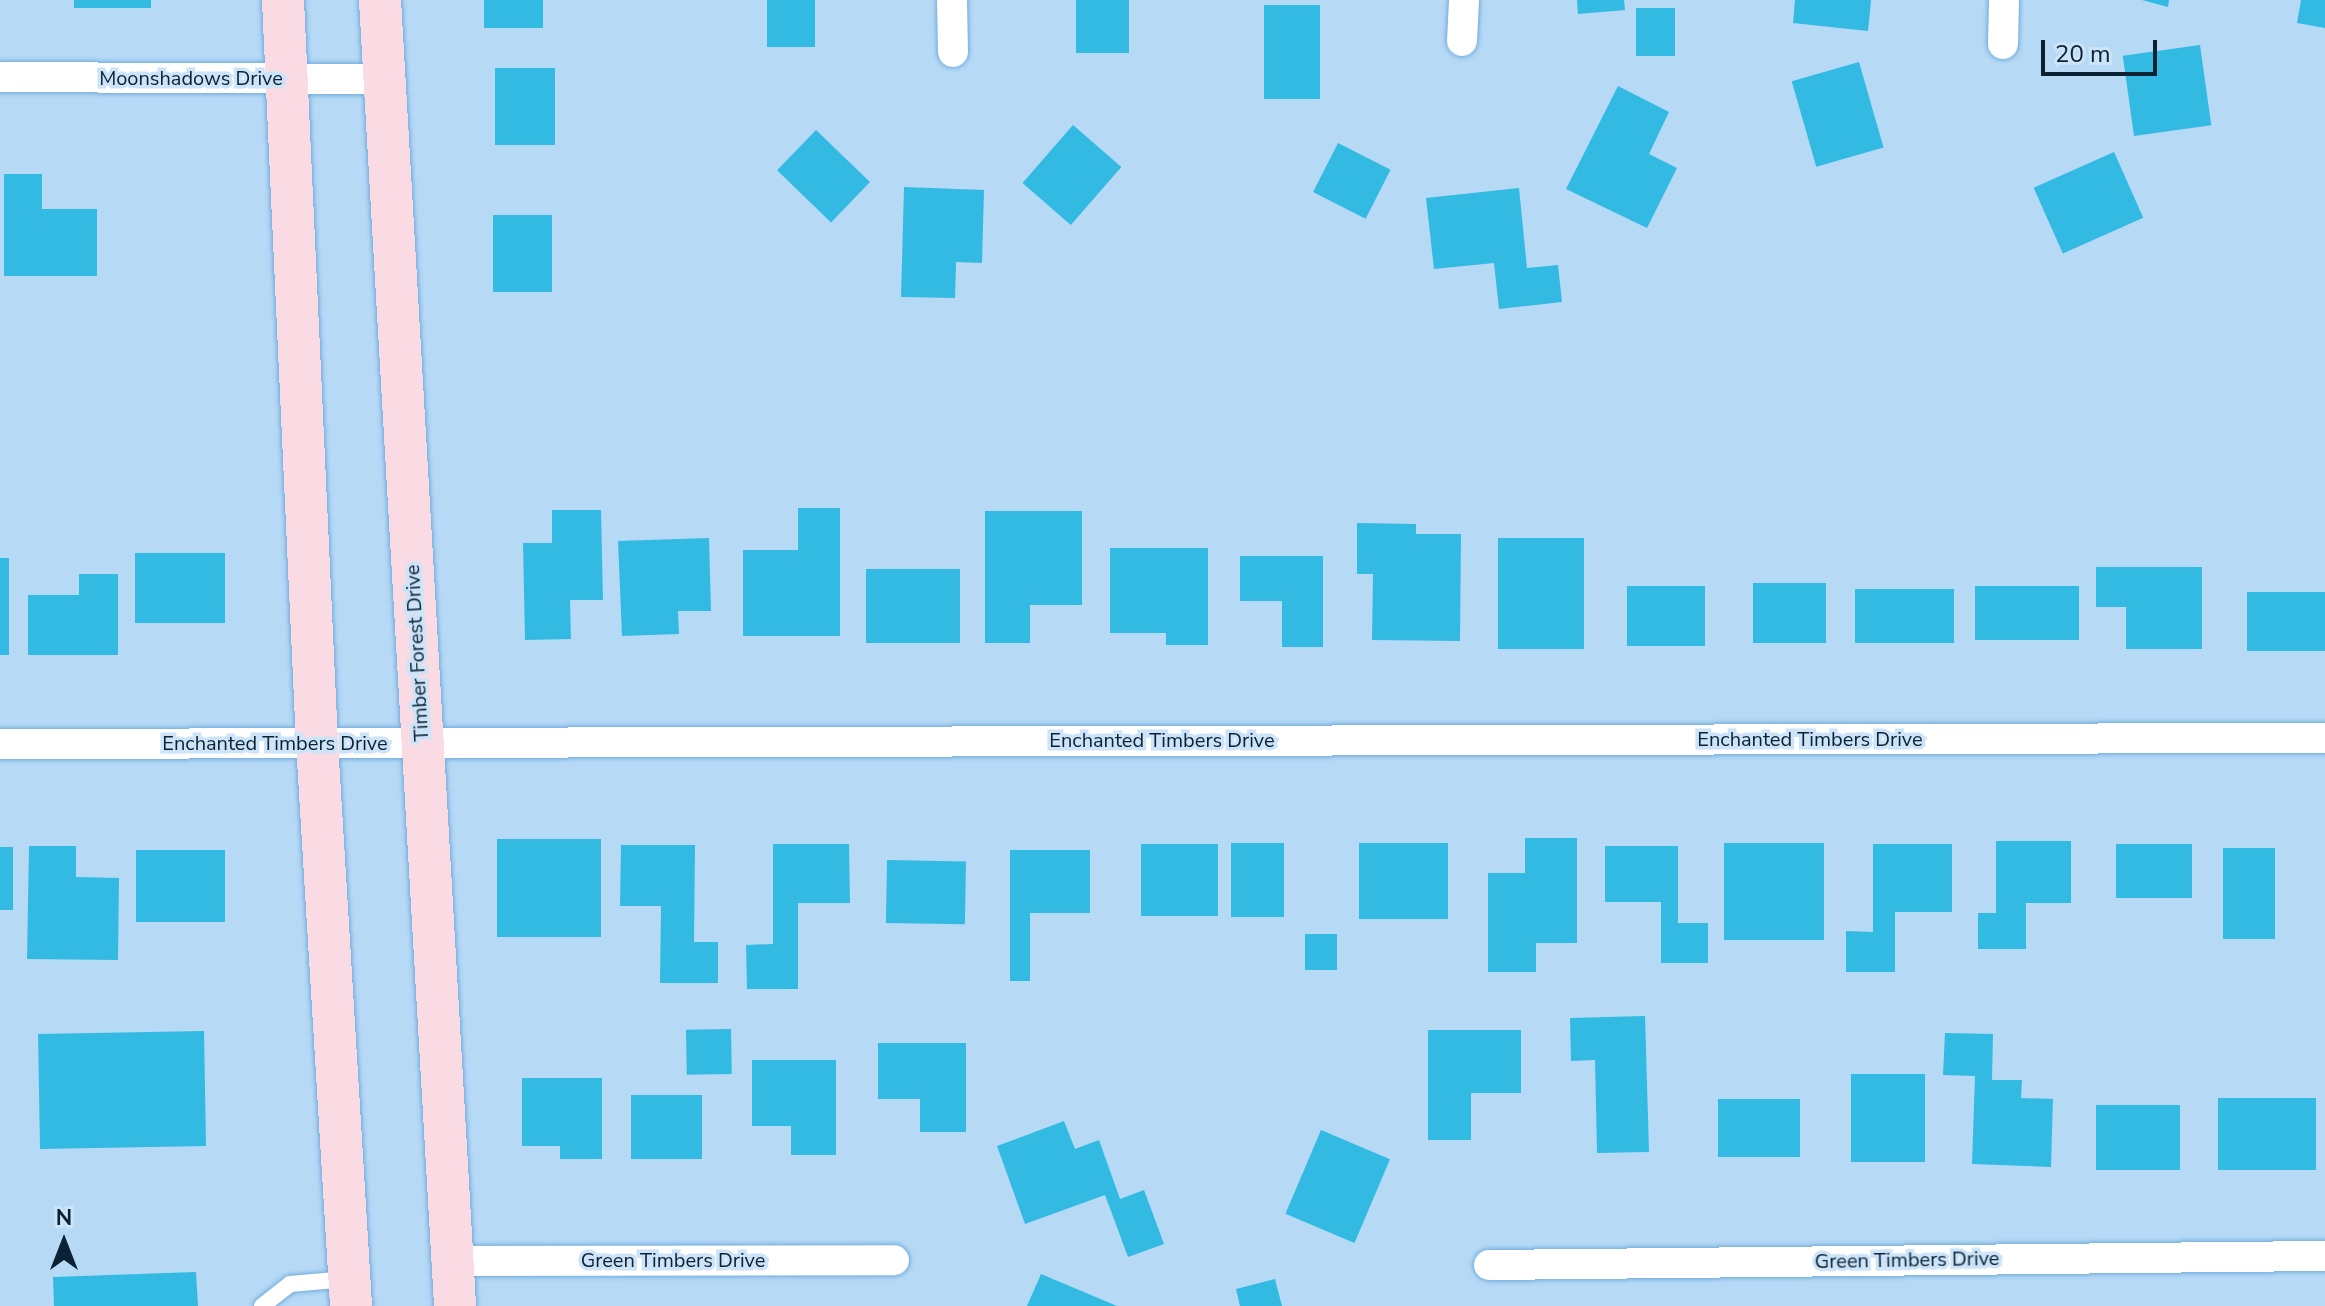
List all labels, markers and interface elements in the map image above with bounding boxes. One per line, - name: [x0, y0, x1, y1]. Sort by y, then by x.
- scale bar: [2045, 24, 2161, 74]
- text: 20 m: [2055, 38, 2111, 70]
- street label: Moonshadows Drive: [99, 66, 283, 90]
- street label: Timber Forest Drive: [400, 564, 434, 742]
- street label: Enchanted Timbers Drive: [1697, 727, 1923, 751]
- street label: Enchanted Timbers Drive: [1049, 728, 1275, 752]
- street label: Enchanted Timbers Drive: [162, 731, 388, 755]
- north arrow: [24, 1202, 104, 1282]
- text: N: [56, 1203, 72, 1233]
- street label: Green Timbers Drive: [1814, 1246, 2000, 1274]
- street label: Green Timbers Drive: [581, 1248, 765, 1272]

